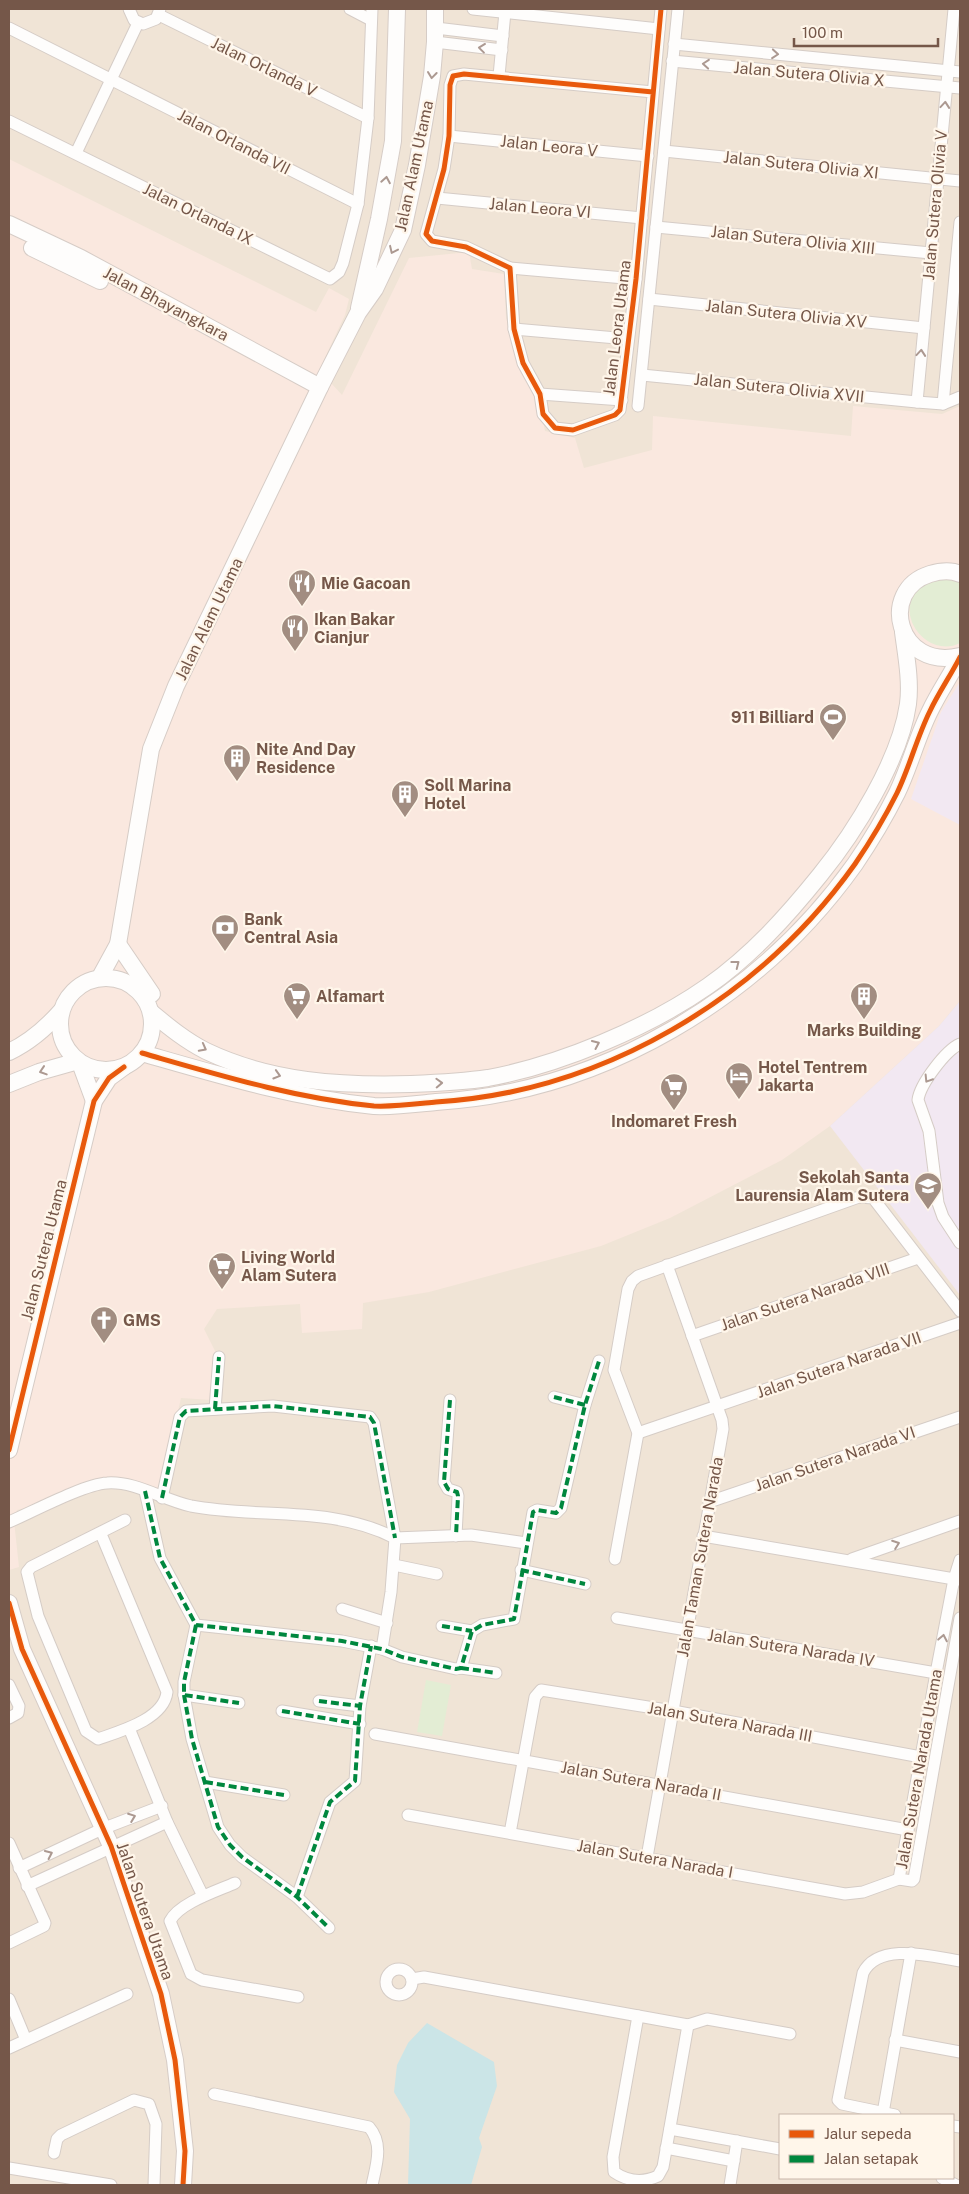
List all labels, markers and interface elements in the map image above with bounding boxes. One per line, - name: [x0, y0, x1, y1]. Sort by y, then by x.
- scale bar: [794, 15, 938, 47]
- text: 100 m: [802, 24, 843, 41]
- street label: Jalan Orlanda V: [208, 33, 320, 101]
- one-way arrow: [477, 43, 485, 54]
- one-way arrow: [771, 48, 779, 59]
- street label: Jalan Sutera Olivia X: [733, 58, 885, 90]
- one-way arrow: [702, 59, 710, 70]
- one-way arrow: [427, 70, 437, 79]
- street label: Jalan Alam Utama: [391, 99, 437, 233]
- one-way arrow: [939, 100, 950, 108]
- street label: Jalan Orlanda VII: [174, 105, 294, 179]
- street label: Jalan Sutera Olivia V: [919, 129, 951, 281]
- street label: Jalan Leora V: [499, 131, 599, 161]
- street label: Jalan Sutera Olivia XI: [722, 147, 880, 183]
- one-way arrow: [381, 175, 391, 184]
- street label: Jalan Orlanda IX: [140, 179, 256, 249]
- street label: Jalan Leora VI: [488, 194, 592, 222]
- street label: Jalan Sutera Olivia XIII: [710, 222, 876, 258]
- one-way arrow: [389, 245, 400, 254]
- street label: Jalan Leora Utama: [599, 259, 635, 397]
- street label: Jalan Bhayangkara: [100, 263, 232, 345]
- street label: Jalan Sutera Olivia XV: [704, 296, 868, 332]
- one-way arrow: [916, 349, 927, 357]
- street label: Jalan Sutera Olivia XVII: [693, 370, 865, 406]
- street label: Jalan Alam Utama: [171, 555, 247, 683]
- restaurant icon: Mie Gacoan: [287, 568, 317, 607]
- place label: Mie Gacoan: [321, 574, 410, 593]
- place label: Ikan Bakar Cianjur: [314, 610, 395, 647]
- restaurant icon: Ikan Bakar Cianjur: [280, 613, 310, 652]
- sports icon: 911 Billiard: [818, 702, 848, 741]
- place label: 911 Billiard: [731, 708, 814, 727]
- place label: Nite And Day Residence: [256, 740, 356, 777]
- building icon: Nite And Day Residence: [222, 743, 252, 782]
- place label: Soll Marina Hotel: [424, 776, 511, 813]
- building icon: Soll Marina Hotel: [390, 779, 420, 818]
- place label: Bank Central Asia: [244, 910, 338, 947]
- bank icon: Bank Central Asia: [210, 913, 240, 952]
- one-way arrow: [730, 961, 739, 969]
- supermarket icon: Alfamart: [282, 981, 312, 1020]
- building icon: Marks Building: [849, 981, 879, 1020]
- place label: Alfamart: [316, 987, 385, 1006]
- place label: Marks Building: [807, 1021, 921, 1040]
- one-way arrow: [591, 1040, 600, 1051]
- one-way arrow: [197, 1042, 206, 1052]
- place label: Hotel Tentrem Jakarta: [758, 1058, 867, 1095]
- hotel icon: Hotel Tentrem Jakarta: [724, 1061, 754, 1100]
- one-way arrow: [39, 1065, 47, 1075]
- one-way arrow: [273, 1069, 281, 1079]
- supermarket icon: Indomaret Fresh: [659, 1072, 689, 1111]
- one-way arrow: [925, 1074, 935, 1083]
- one-way arrow: [435, 1077, 443, 1088]
- place label: Indomaret Fresh: [611, 1112, 737, 1131]
- place label: Sekolah Santa Laurensia Alam Sutera: [735, 1168, 909, 1205]
- school or university icon: Sekolah Santa Laurensia Alam Sutera: [913, 1171, 943, 1210]
- street label: Jalan Sutera Utama: [17, 1178, 71, 1322]
- place label: Living World Alam Sutera: [241, 1248, 337, 1285]
- supermarket icon: Living World Alam Sutera: [207, 1251, 237, 1290]
- street label: Jalan Sutera Narada VIII: [718, 1259, 892, 1335]
- church icon: GMS: [89, 1305, 119, 1344]
- place label: GMS: [123, 1311, 161, 1330]
- street label: Jalan Sutera Narada VII: [754, 1328, 924, 1402]
- street label: Jalan Sutera Narada VI: [752, 1423, 918, 1495]
- street label: Jalan Taman Sutera Narada: [673, 1455, 727, 1659]
- one-way arrow: [892, 1540, 900, 1550]
- street label: Jalan Sutera Narada IV: [706, 1625, 876, 1671]
- one-way arrow: [937, 1633, 947, 1642]
- street label: Jalan Sutera Narada Utama: [892, 1668, 946, 1870]
- street label: Jalan Sutera Narada III: [646, 1698, 814, 1746]
- street label: Jalan Sutera Narada II: [559, 1758, 723, 1804]
- one-way arrow: [127, 1813, 136, 1823]
- street label: Jalan Sutera Narada I: [576, 1836, 734, 1882]
- street label: Jalan Sutera Utama: [112, 1840, 178, 1982]
- one-way arrow: [43, 1850, 52, 1860]
- legend: [779, 2114, 954, 2179]
- text: Jalur sepeda: [824, 2125, 912, 2142]
- text: Jalan setapak: [824, 2150, 919, 2167]

